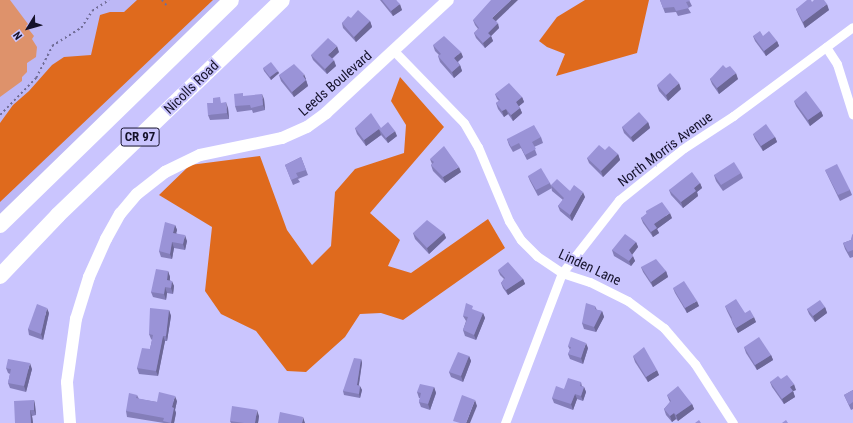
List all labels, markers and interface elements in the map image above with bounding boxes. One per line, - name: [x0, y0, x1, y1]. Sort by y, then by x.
- north arrow: [8, 8, 48, 48]
- text: N: [11, 29, 25, 42]
- street label: Leeds Boulevard: [295, 47, 375, 119]
- street label: Nicolls Road: [160, 57, 222, 117]
- street label: North Morris Avenue: [615, 108, 715, 190]
- road number: CR 97: [120, 126, 160, 148]
- street label: Linden Lane: [556, 245, 624, 289]

